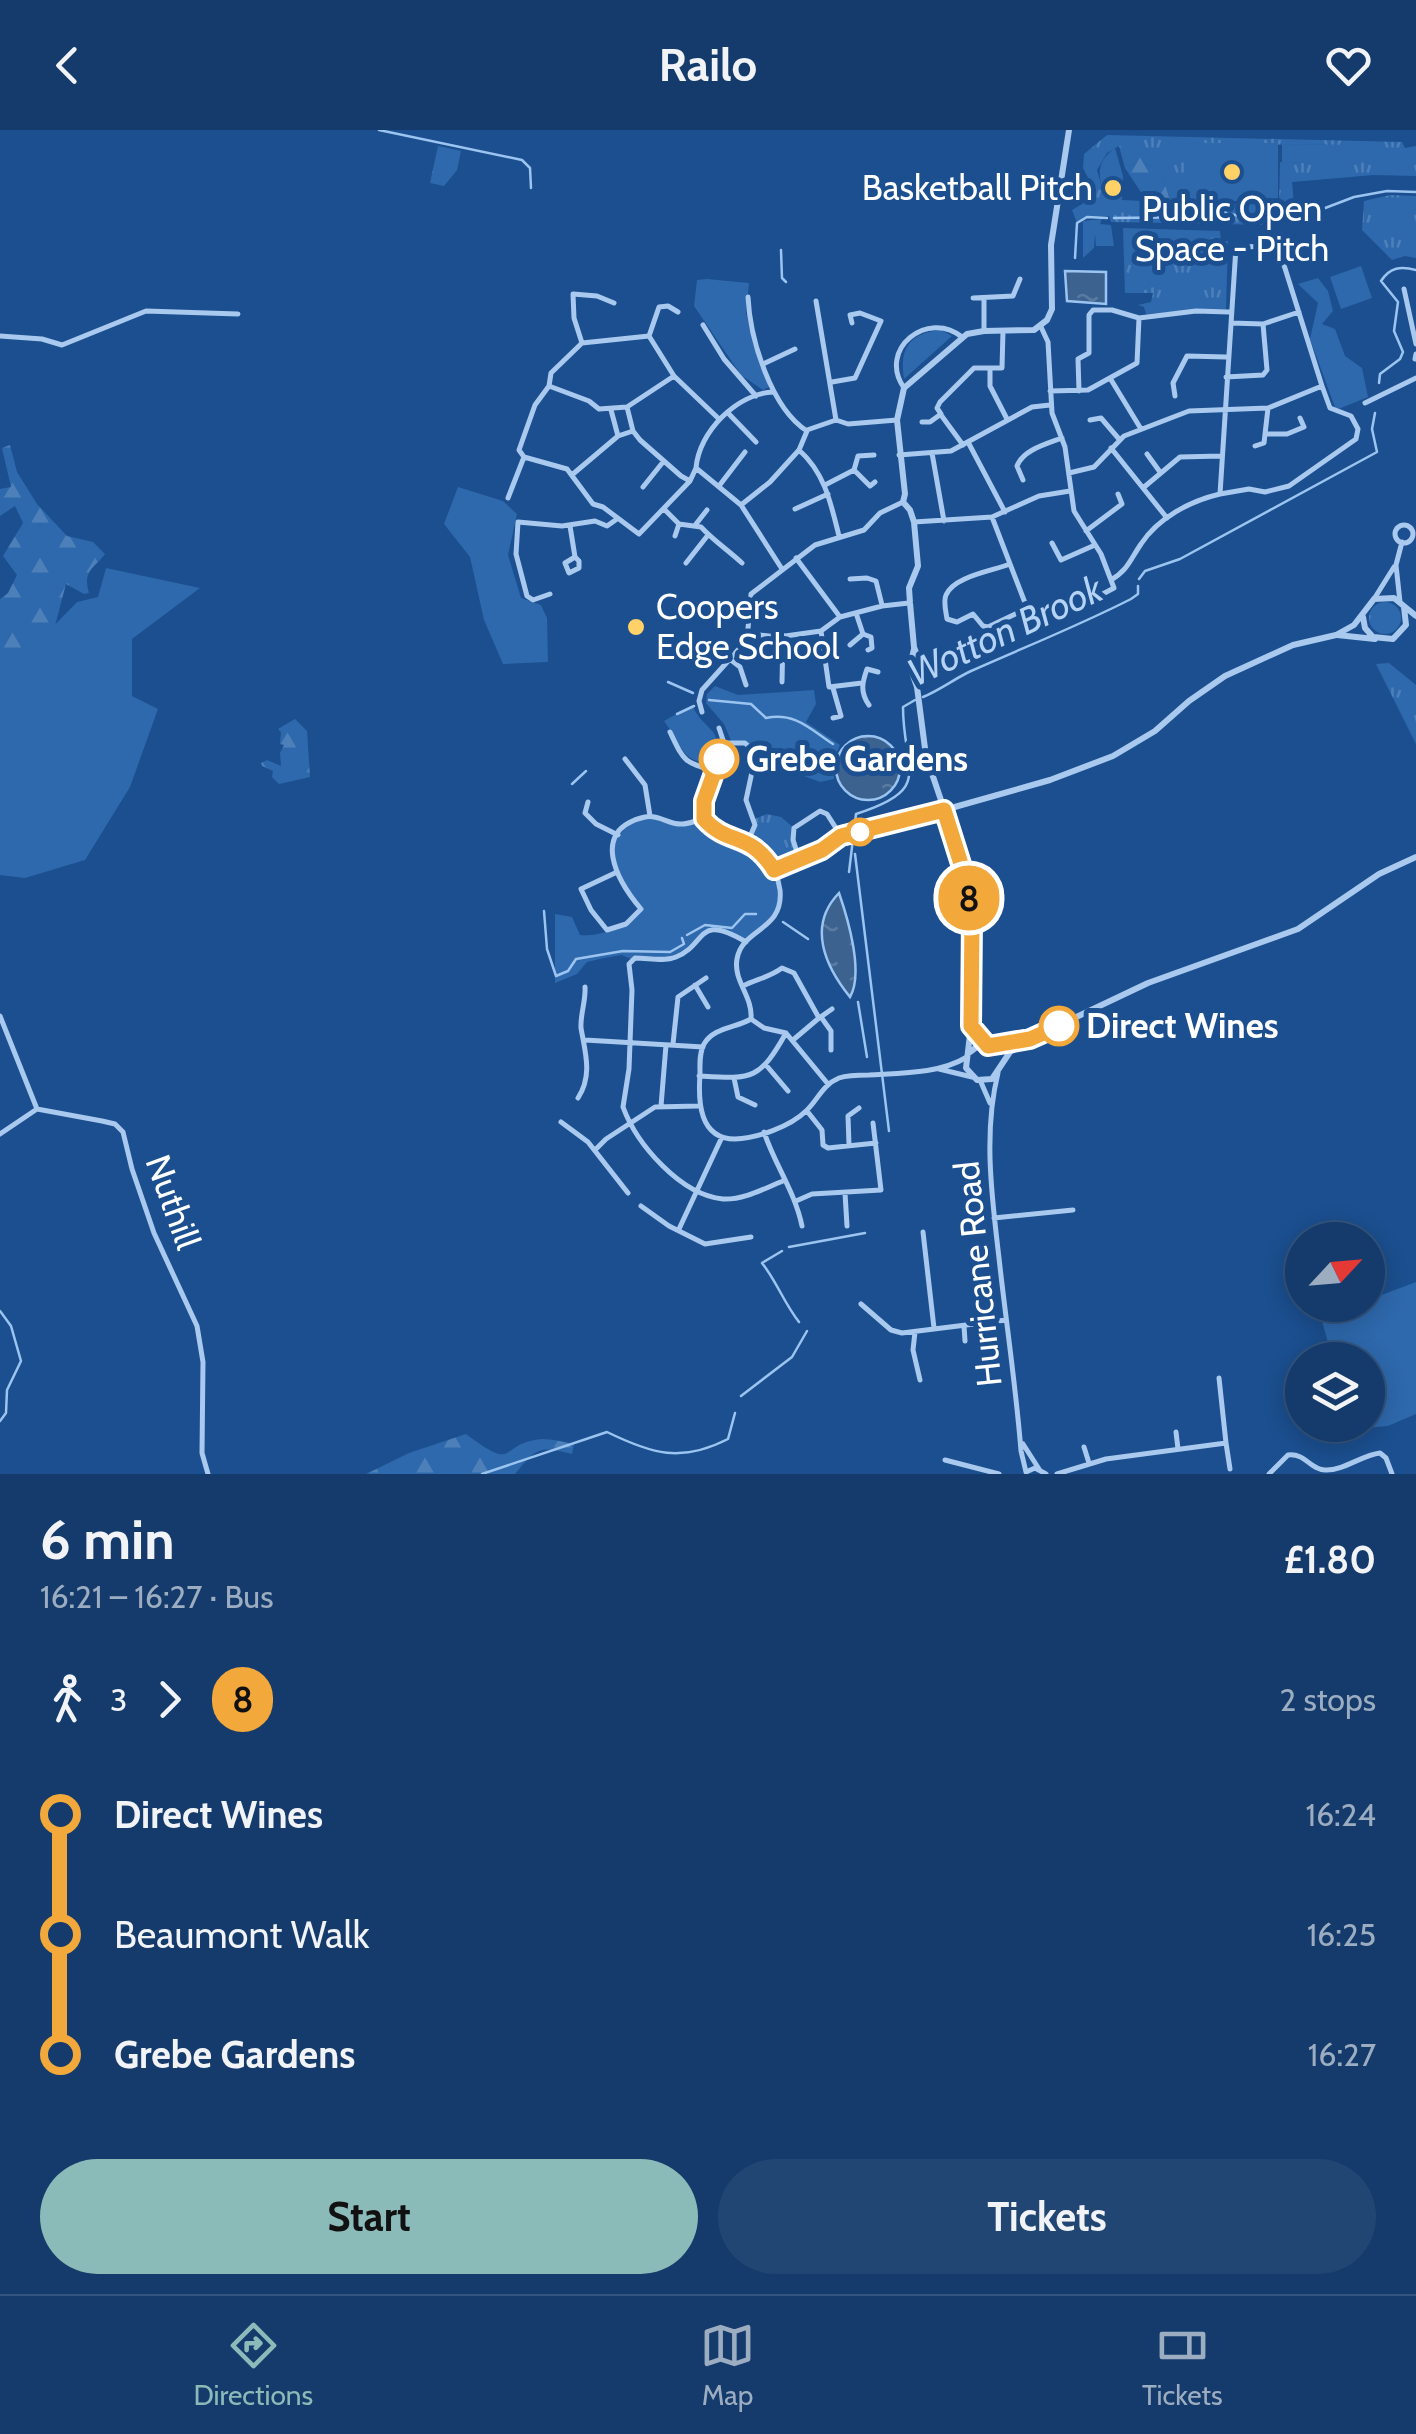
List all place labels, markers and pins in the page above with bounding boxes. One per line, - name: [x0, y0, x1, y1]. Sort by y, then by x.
- marker: Public Open Space - Pitch: [1221, 161, 1243, 183]
- place label: Basketball Pitch: [862, 166, 1093, 209]
- marker: Basketball Pitch: [1102, 177, 1124, 199]
- place label: Public Open Space - Pitch: [1135, 187, 1329, 270]
- place label: Coopers Edge School: [656, 585, 840, 668]
- marker: Coopers Edge School: [625, 616, 647, 638]
- place label: Grebe Gardens: [746, 737, 968, 780]
- marker: Grebe Gardens: [700, 740, 738, 778]
- unlabelled marker: [847, 819, 873, 845]
- place label: Direct Wines: [1086, 1004, 1279, 1047]
- marker: Direct Wines: [1040, 1007, 1078, 1045]

